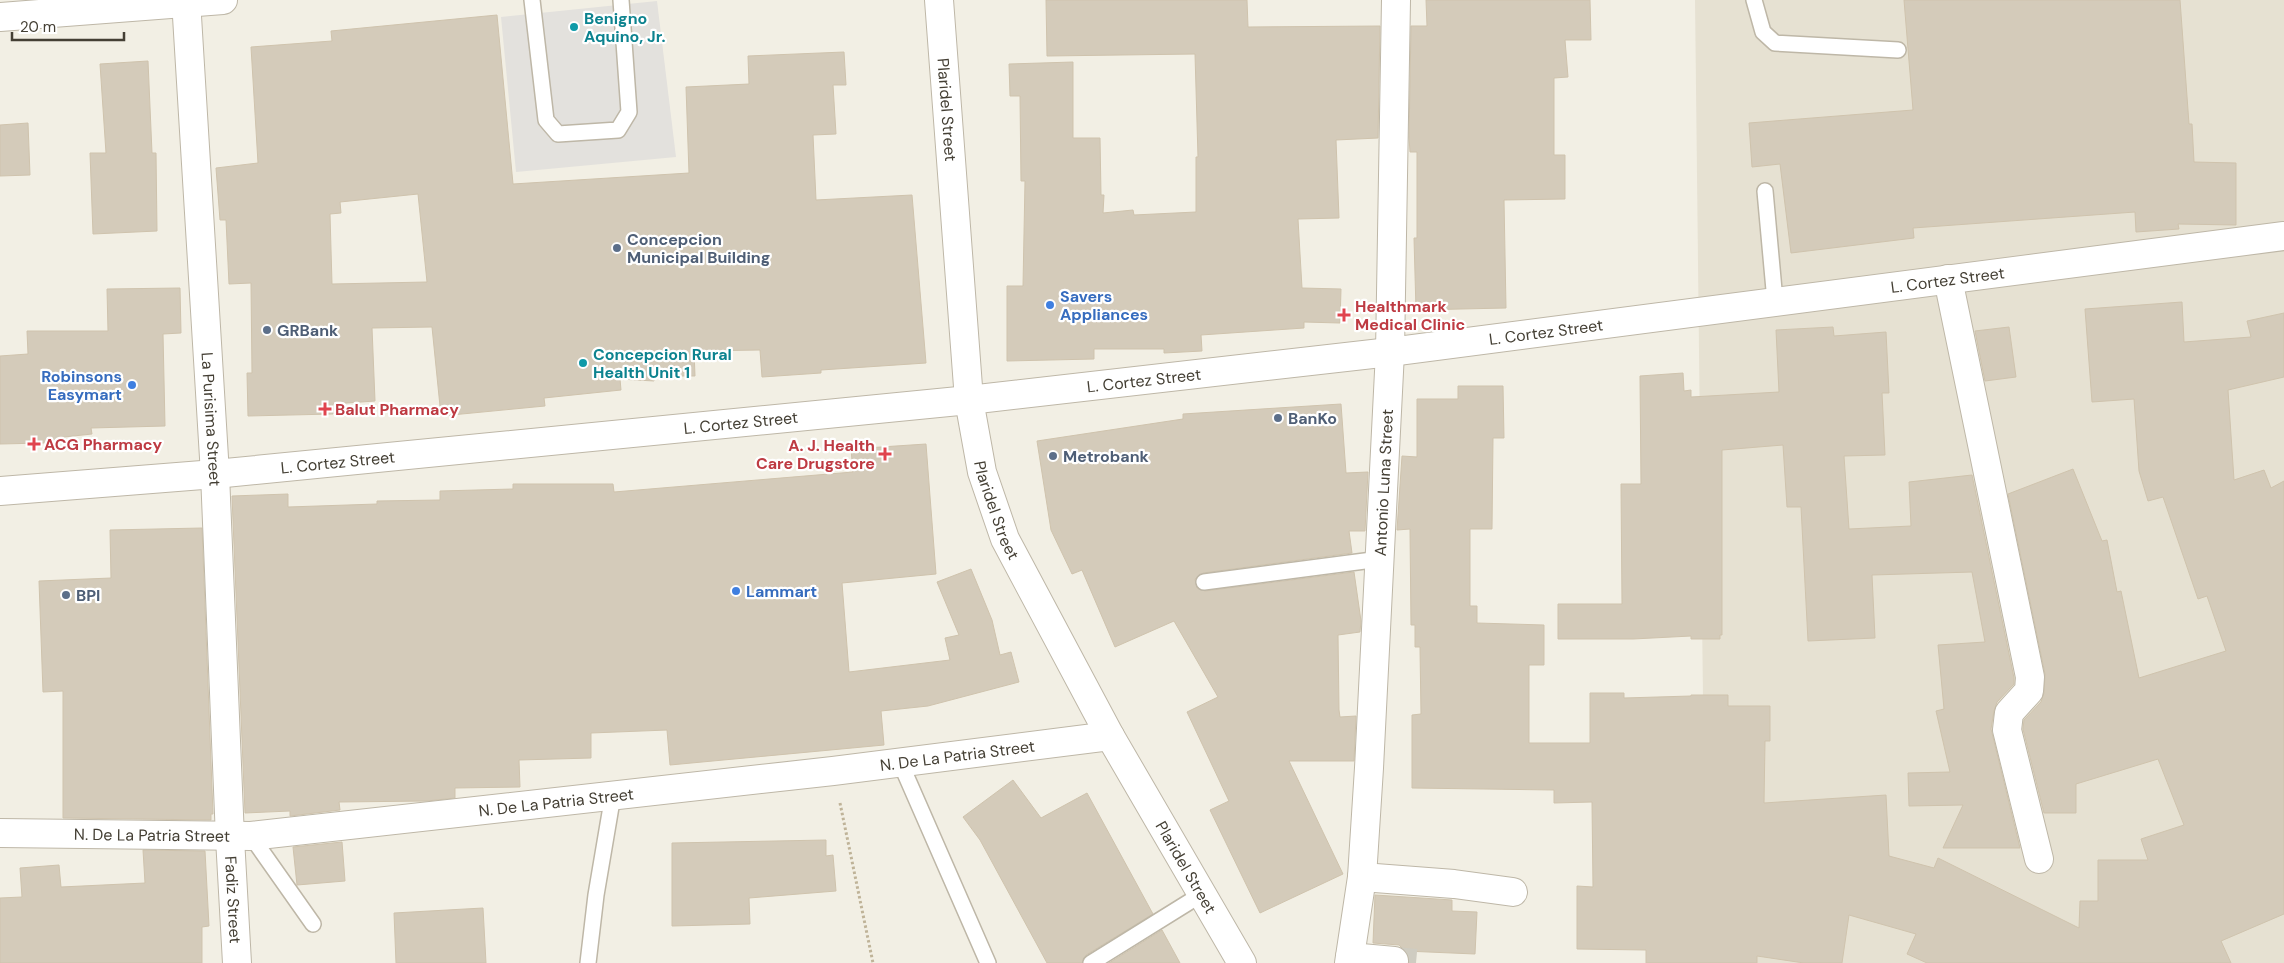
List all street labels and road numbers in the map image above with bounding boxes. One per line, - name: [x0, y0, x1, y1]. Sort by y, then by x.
- street label: Plaridel Street: [932, 57, 961, 162]
- street label: L. Cortez Street: [1889, 262, 2006, 298]
- street label: L. Cortez Street: [1488, 314, 1604, 350]
- street label: La Purisima Street: [197, 352, 225, 487]
- street label: L. Cortez Street: [1086, 364, 1202, 398]
- street label: L. Cortez Street: [683, 407, 799, 439]
- street label: Antonio Luna Street: [1370, 408, 1398, 557]
- street label: L. Cortez Street: [280, 446, 396, 479]
- street label: Plaridel Street: [969, 459, 1024, 563]
- street label: N. De La Patria Street: [879, 736, 1036, 776]
- street label: N. De La Patria Street: [477, 783, 635, 822]
- street label: Plaridel Street: [1151, 817, 1221, 917]
- street label: N. De La Patria Street: [74, 824, 230, 847]
- street label: Fadiz Street: [220, 855, 246, 944]

